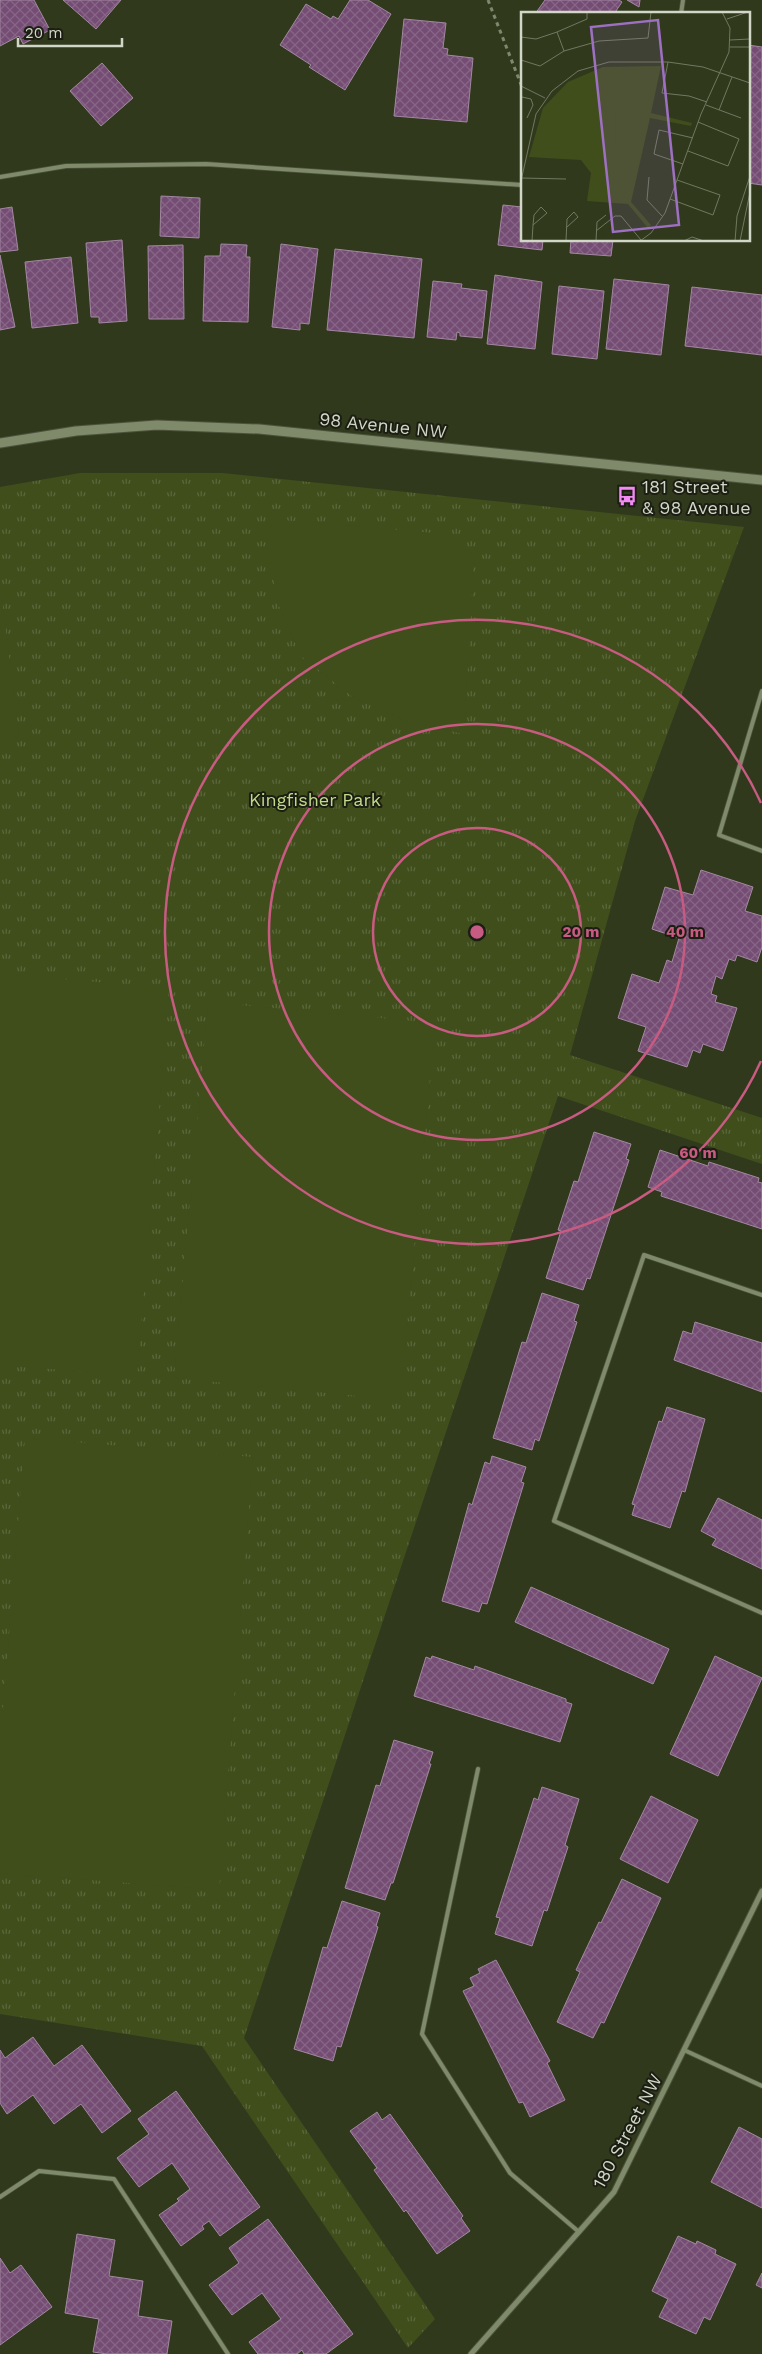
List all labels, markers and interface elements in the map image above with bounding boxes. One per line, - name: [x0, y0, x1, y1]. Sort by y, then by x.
- inset map: [521, 12, 750, 241]
- scale bar: [18, 15, 121, 47]
- text: 20 m: [25, 24, 63, 42]
- street label: 98 Avenue NW: [318, 408, 448, 442]
- place label: 181 Street & 98 Avenue: [642, 476, 751, 518]
- bus stop icon: 181 Street & 98 Avenue: [616, 485, 638, 507]
- park label: Kingfisher Park: [249, 789, 381, 810]
- centre of rings: [468, 923, 486, 941]
- text: 20 m: [562, 923, 600, 941]
- text: 40 m: [666, 923, 704, 941]
- text: 60 m: [679, 1144, 717, 1162]
- street label: 180 Street NW: [588, 2070, 666, 2192]

